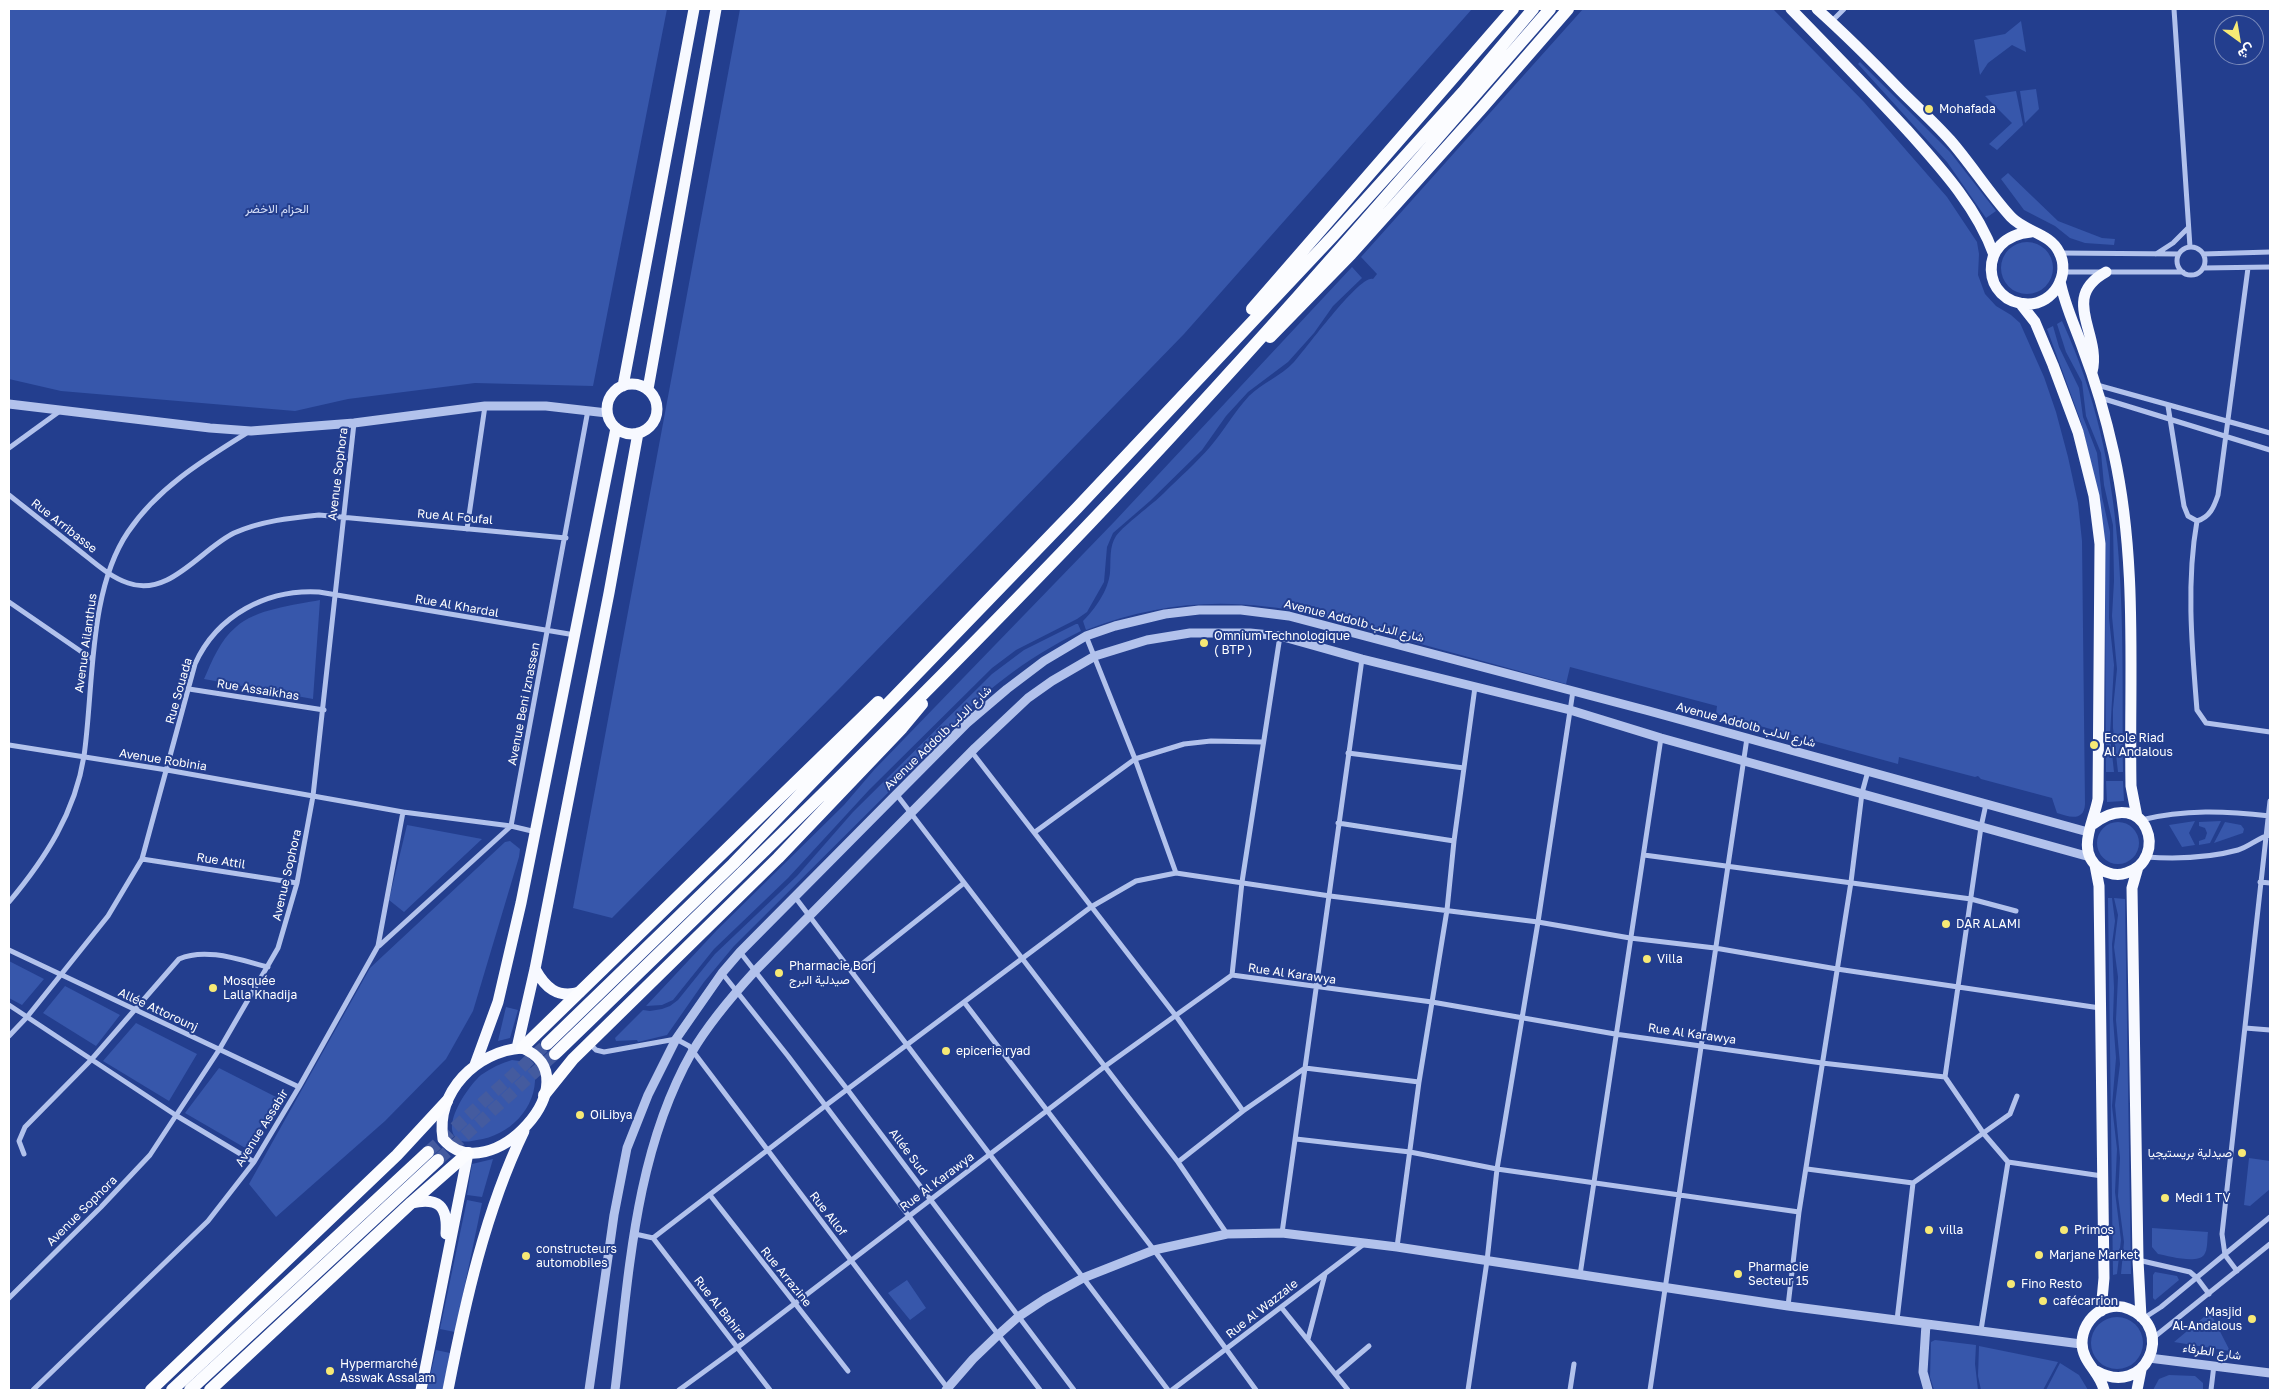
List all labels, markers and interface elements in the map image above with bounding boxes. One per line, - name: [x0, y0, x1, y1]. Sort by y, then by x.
- north arrow: [2214, 15, 2264, 65]
- text: ش: [2235, 41, 2258, 64]
- place label: Mohafada: [1939, 102, 1996, 116]
- marker: Mohafada: [1923, 103, 1935, 115]
- park label: الحزام الاخضر: [245, 202, 309, 216]
- street label: Avenue Sophora: [325, 427, 351, 521]
- street label: Rue Arribasse: [28, 496, 100, 556]
- street label: Rue Al Foufal: [417, 507, 493, 527]
- street label: Avenue Ailanthus: [72, 592, 100, 694]
- street label: Rue Al Khardal: [414, 592, 500, 620]
- street label: Avenue Addolb شارع الدلب: [1282, 597, 1426, 645]
- place label: Omnium Technologique ( BTP ): [1214, 629, 1350, 657]
- marker: Omnium Technologique ( BTP ): [1198, 637, 1210, 649]
- street label: Avenue Beni Iznassen: [505, 641, 543, 767]
- street label: Rue Souada: [163, 656, 195, 726]
- street label: Rue Assaikhas: [216, 676, 300, 704]
- street label: Avenue Addolb شارع الدلب: [881, 683, 995, 793]
- street label: Avenue Addolb شارع الدلب: [1675, 699, 1817, 751]
- place label: Ecole Riad Al Andalous: [2104, 731, 2173, 759]
- marker: Ecole Riad Al Andalous: [2088, 739, 2100, 751]
- street label: Avenue Robinia: [118, 746, 208, 774]
- street label: Avenue Sophora: [269, 828, 305, 922]
- street label: Rue Attil: [196, 850, 246, 872]
- place label: DAR ALAMI: [1956, 917, 2021, 931]
- marker: DAR ALAMI: [1940, 918, 1952, 930]
- place label: Villa: [1657, 952, 1683, 966]
- marker: Villa: [1641, 953, 1653, 965]
- place label: Pharmacie Borj صيدلية البرج: [789, 959, 876, 987]
- street label: Rue Al Karawya: [1247, 961, 1337, 987]
- marker: Pharmacie Borj صيدلية البرج: [773, 967, 785, 979]
- place label: Mosquée Lalla Khadija: [223, 974, 297, 1002]
- marker: Mosquée Lalla Khadija: [207, 982, 219, 994]
- street label: Allée Attorounj: [116, 985, 200, 1035]
- street label: Rue Al Karawya: [1647, 1021, 1737, 1047]
- place label: epicerie ryad: [956, 1044, 1030, 1058]
- marker: epicerie ryad: [940, 1045, 952, 1057]
- street label: Avenue Assabir: [233, 1087, 291, 1169]
- place label: OiLibya: [590, 1108, 632, 1122]
- marker: OiLibya: [574, 1109, 586, 1121]
- street label: Allée Sud: [886, 1126, 930, 1178]
- place label: صيدلية بريستيجيا: [2148, 1146, 2232, 1160]
- marker: صيدلية بريستيجيا: [2236, 1147, 2248, 1159]
- street label: Rue Al Karawya: [897, 1149, 977, 1215]
- street label: Avenue Sophora: [44, 1173, 120, 1249]
- street label: Rue Allof: [806, 1189, 850, 1239]
- place label: Medi 1 TV: [2175, 1191, 2231, 1205]
- marker: Medi 1 TV: [2159, 1192, 2171, 1204]
- place label: villa: [1939, 1223, 1963, 1237]
- place label: Primos: [2074, 1223, 2114, 1237]
- marker: villa: [1923, 1224, 1935, 1236]
- marker: Primos: [2058, 1224, 2070, 1236]
- place label: constructeurs automobiles: [536, 1242, 617, 1270]
- street label: Rue Arrazine: [757, 1244, 815, 1310]
- place label: Marjane Market: [2049, 1248, 2138, 1262]
- marker: Marjane Market: [2033, 1249, 2045, 1261]
- marker: constructeurs automobiles: [520, 1250, 532, 1262]
- place label: Pharmacie Secteur 15: [1748, 1260, 1809, 1288]
- marker: Pharmacie Secteur 15: [1732, 1268, 1744, 1280]
- street label: Rue Al Bahira: [691, 1273, 749, 1343]
- street label: Rue Al Wazzale: [1223, 1276, 1301, 1342]
- place label: Fino Resto: [2021, 1277, 2082, 1291]
- marker: Fino Resto: [2005, 1278, 2017, 1290]
- place label: cafécarrion: [2053, 1294, 2118, 1308]
- marker: cafécarrion: [2037, 1295, 2049, 1307]
- place label: Masjid Al-Andalous: [2172, 1305, 2242, 1333]
- marker: Masjid Al-Andalous: [2246, 1313, 2258, 1325]
- street label: شارع الطرفاء: [2182, 1341, 2242, 1363]
- place label: Hypermarché Asswak Assalam: [340, 1357, 435, 1385]
- marker: Hypermarché Asswak Assalam: [324, 1365, 336, 1377]

